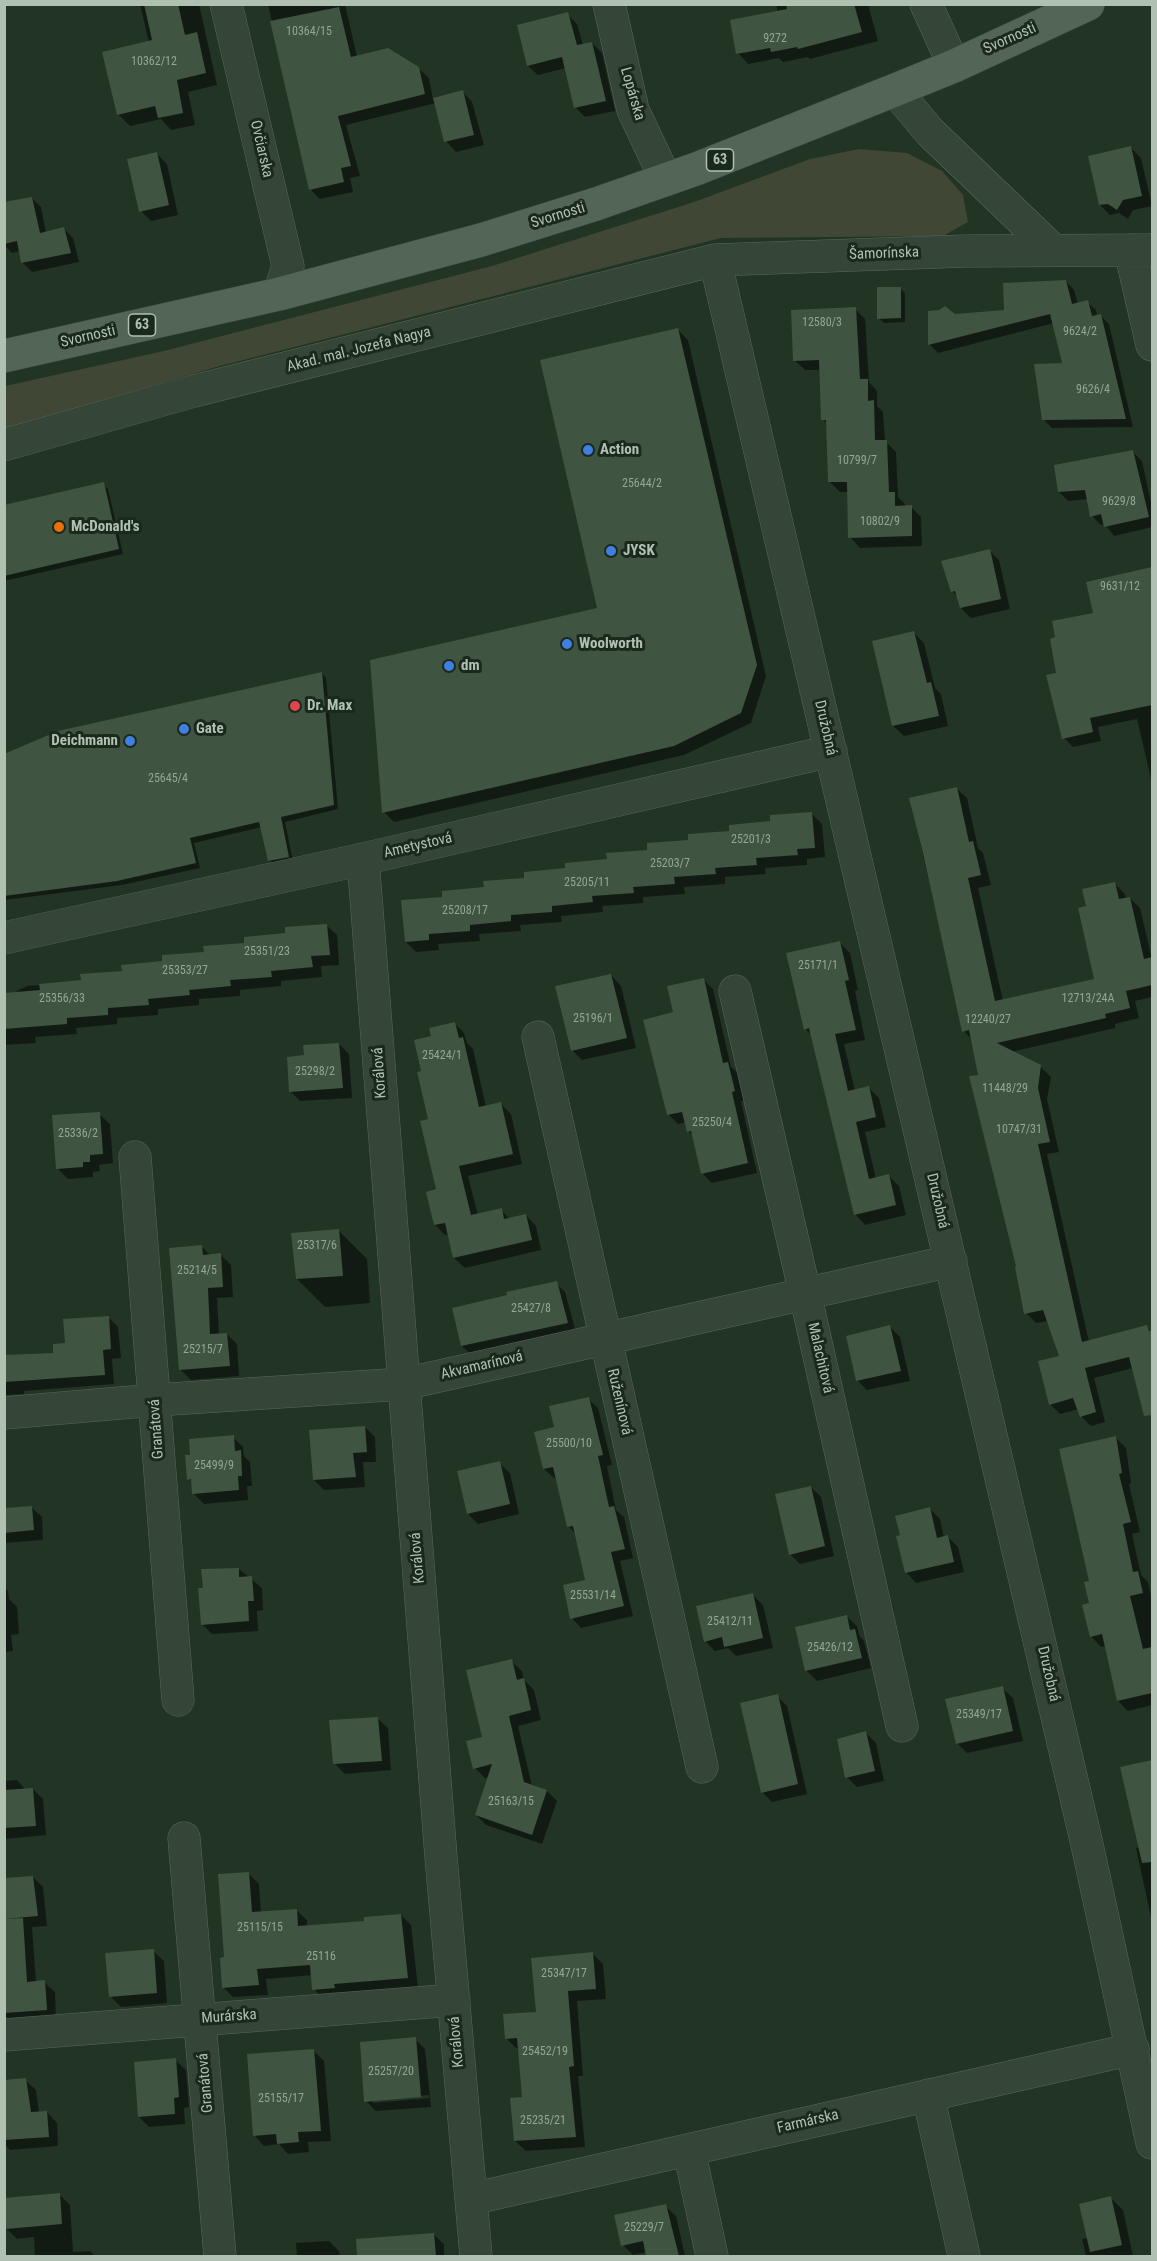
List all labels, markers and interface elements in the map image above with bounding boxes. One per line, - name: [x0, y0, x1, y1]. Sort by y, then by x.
- street label: Svornosti: [981, 19, 1039, 59]
- house number: 10364/15: [286, 25, 332, 39]
- house number: 9272: [763, 32, 787, 46]
- house number: 10362/12: [131, 55, 177, 69]
- street label: Lopárska: [616, 65, 648, 123]
- street label: Ovčiarska: [246, 119, 276, 179]
- road number: 63: [706, 149, 734, 171]
- street label: Svornosti: [529, 199, 587, 233]
- street label: Šamorínska: [849, 244, 919, 264]
- road number: 63: [128, 314, 156, 336]
- house number: 12580/3: [802, 316, 842, 330]
- street label: Svornosti: [59, 322, 117, 352]
- street label: Akad. mal. Jozefa Nagya: [285, 323, 433, 377]
- house number: 9624/2: [1063, 325, 1097, 339]
- house number: 9626/4: [1076, 383, 1110, 397]
- place label: Action: [600, 441, 639, 459]
- marker: Action: [581, 443, 595, 457]
- house number: 10799/7: [837, 454, 877, 468]
- house number: 25644/2: [622, 477, 662, 491]
- house number: 9629/8: [1102, 495, 1136, 509]
- house number: 10802/9: [860, 515, 900, 529]
- place label: McDonald's: [71, 518, 139, 536]
- marker: McDonald's: [52, 520, 66, 534]
- place label: JYSK: [623, 542, 655, 560]
- marker: JYSK: [604, 544, 618, 558]
- house number: 9631/12: [1100, 580, 1140, 594]
- place label: Woolworth: [579, 635, 643, 653]
- marker: Woolworth: [560, 637, 574, 651]
- place label: dm: [461, 657, 480, 675]
- marker: dm: [442, 659, 456, 673]
- place label: Dr. Max: [307, 697, 352, 715]
- marker: Dr. Max: [288, 699, 302, 713]
- street label: Družobná: [810, 699, 840, 757]
- place label: Gate: [196, 720, 224, 738]
- marker: Gate: [177, 722, 191, 736]
- place label: Deichmann: [51, 732, 118, 750]
- marker: Deichmann: [123, 734, 137, 748]
- house number: 25645/4: [148, 772, 188, 786]
- street label: Ametystová: [382, 829, 454, 863]
- house number: 25201/3: [731, 833, 771, 847]
- house number: 25203/7: [650, 857, 690, 871]
- house number: 25205/11: [564, 876, 610, 890]
- house number: 25208/17: [442, 904, 488, 918]
- house number: 25351/23: [244, 945, 290, 959]
- house number: 25171/1: [798, 959, 838, 973]
- house number: 25353/27: [162, 964, 208, 978]
- house number: 25356/33: [39, 992, 85, 1006]
- house number: 12713/24A: [1062, 992, 1114, 1006]
- house number: 25196/1: [573, 1012, 613, 1026]
- house number: 12240/27: [965, 1013, 1011, 1027]
- street label: Korálová: [369, 1047, 391, 1099]
- house number: 25424/1: [422, 1049, 462, 1063]
- house number: 25298/2: [295, 1065, 335, 1079]
- house number: 11448/29: [982, 1082, 1028, 1096]
- house number: 25250/4: [692, 1116, 732, 1130]
- house number: 10747/31: [996, 1123, 1042, 1137]
- house number: 25336/2: [58, 1127, 98, 1141]
- street label: Družobná: [922, 1172, 952, 1230]
- house number: 25317/6: [297, 1239, 337, 1253]
- house number: 25214/5: [177, 1264, 217, 1278]
- house number: 25427/8: [511, 1302, 551, 1316]
- street label: Malachitová: [803, 1321, 837, 1395]
- house number: 25215/7: [183, 1343, 223, 1357]
- street label: Akvamarínová: [439, 1348, 525, 1384]
- street label: Ruženínová: [603, 1367, 635, 1437]
- street label: Granátová: [146, 1398, 168, 1460]
- house number: 25500/10: [546, 1437, 592, 1451]
- house number: 25499/9: [194, 1459, 234, 1473]
- street label: Korálová: [407, 1532, 429, 1584]
- house number: 25531/14: [570, 1589, 616, 1603]
- house number: 25412/11: [707, 1615, 753, 1629]
- house number: 25426/12: [807, 1641, 853, 1655]
- street label: Družobná: [1033, 1645, 1063, 1703]
- house number: 25349/17: [956, 1708, 1002, 1722]
- house number: 25163/15: [488, 1795, 534, 1809]
- house number: 25115/15: [237, 1921, 283, 1935]
- house number: 25116: [306, 1950, 336, 1964]
- house number: 25347/17: [541, 1967, 587, 1981]
- street label: Murárska: [201, 2006, 257, 2028]
- street label: Korálová: [446, 2016, 468, 2068]
- house number: 25452/19: [522, 2045, 568, 2059]
- street label: Granátová: [194, 2052, 218, 2114]
- house number: 25257/20: [368, 2065, 414, 2079]
- house number: 25155/17: [258, 2092, 304, 2106]
- street label: Farmárska: [775, 2106, 841, 2138]
- house number: 25235/21: [520, 2114, 566, 2128]
- house number: 25229/7: [624, 2221, 664, 2235]

